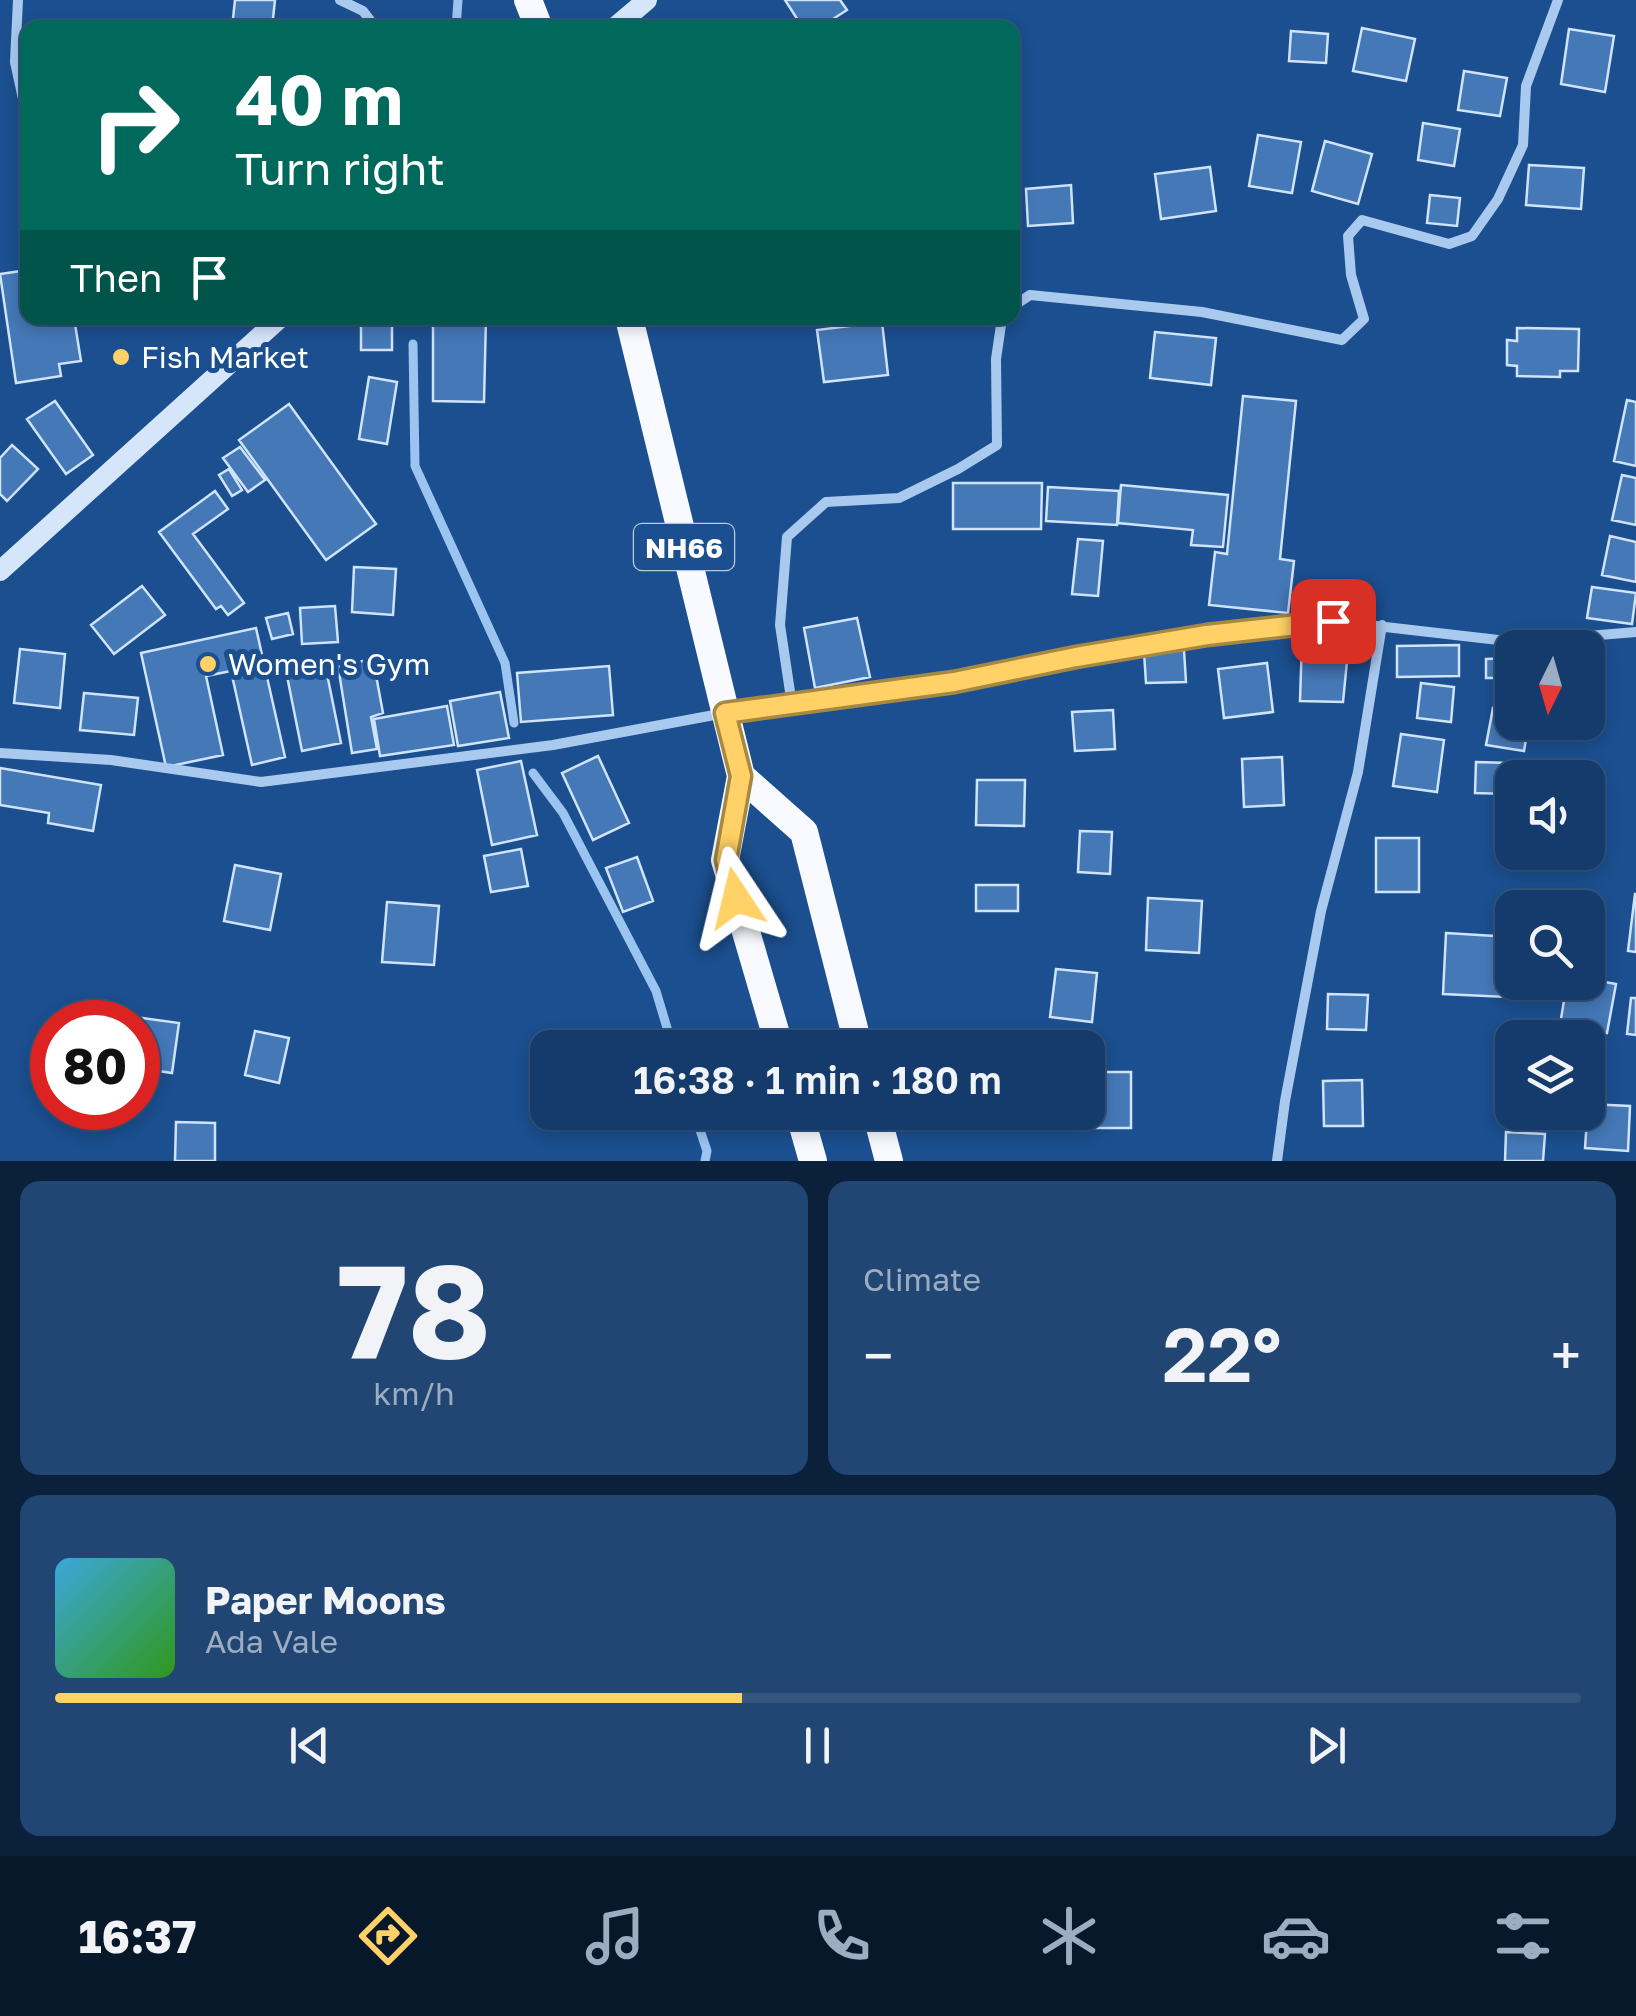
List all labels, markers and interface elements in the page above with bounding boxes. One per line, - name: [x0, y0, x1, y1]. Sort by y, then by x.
- text: 40 m: [235, 56, 403, 140]
- icon: right: [70, 60, 200, 190]
- text: Turn right: [235, 141, 445, 195]
- icon: arrive: [182, 250, 237, 305]
- text: Then: [70, 255, 162, 300]
- place label: Fish Market: [141, 339, 309, 375]
- marker: Fish Market: [110, 346, 132, 368]
- road number: NH66: [634, 524, 734, 570]
- pin: [1291, 579, 1376, 664]
- icon: arrive: [1306, 594, 1361, 649]
- north arrow: [1495, 630, 1605, 740]
- map controls: [1495, 630, 1605, 1130]
- place label: Women's Gym: [228, 646, 430, 682]
- marker: Women's Gym: [197, 653, 219, 675]
- button: sound: [1495, 760, 1605, 870]
- position arrow: [684, 846, 788, 950]
- button: search: [1495, 890, 1605, 1000]
- speed limit sign: 80: [30, 1000, 160, 1130]
- button: layers: [1495, 1020, 1605, 1130]
- text: 16:38 · 1 min · 180 m: [633, 1057, 1002, 1102]
- text: 78: [337, 1231, 491, 1387]
- text: Climate: [863, 1260, 981, 1298]
- text: 22°: [1162, 1308, 1282, 1399]
- text: −: [863, 1322, 893, 1388]
- text: +: [1551, 1322, 1581, 1388]
- text: km/h: [373, 1374, 455, 1412]
- text: Paper Moons: [205, 1577, 446, 1622]
- text: Ada Vale: [205, 1622, 338, 1660]
- icon: previous: [282, 1718, 337, 1773]
- icon: pause: [790, 1718, 845, 1773]
- icon: next: [1299, 1718, 1354, 1773]
- icon: directions: [353, 1901, 423, 1971]
- icon: music: [580, 1901, 650, 1971]
- icon: phone: [807, 1901, 877, 1971]
- icon: climate: [1034, 1901, 1104, 1971]
- icon: car: [1261, 1901, 1331, 1971]
- icon: filters: [1488, 1901, 1558, 1971]
- text: 16:37: [78, 1909, 197, 1963]

